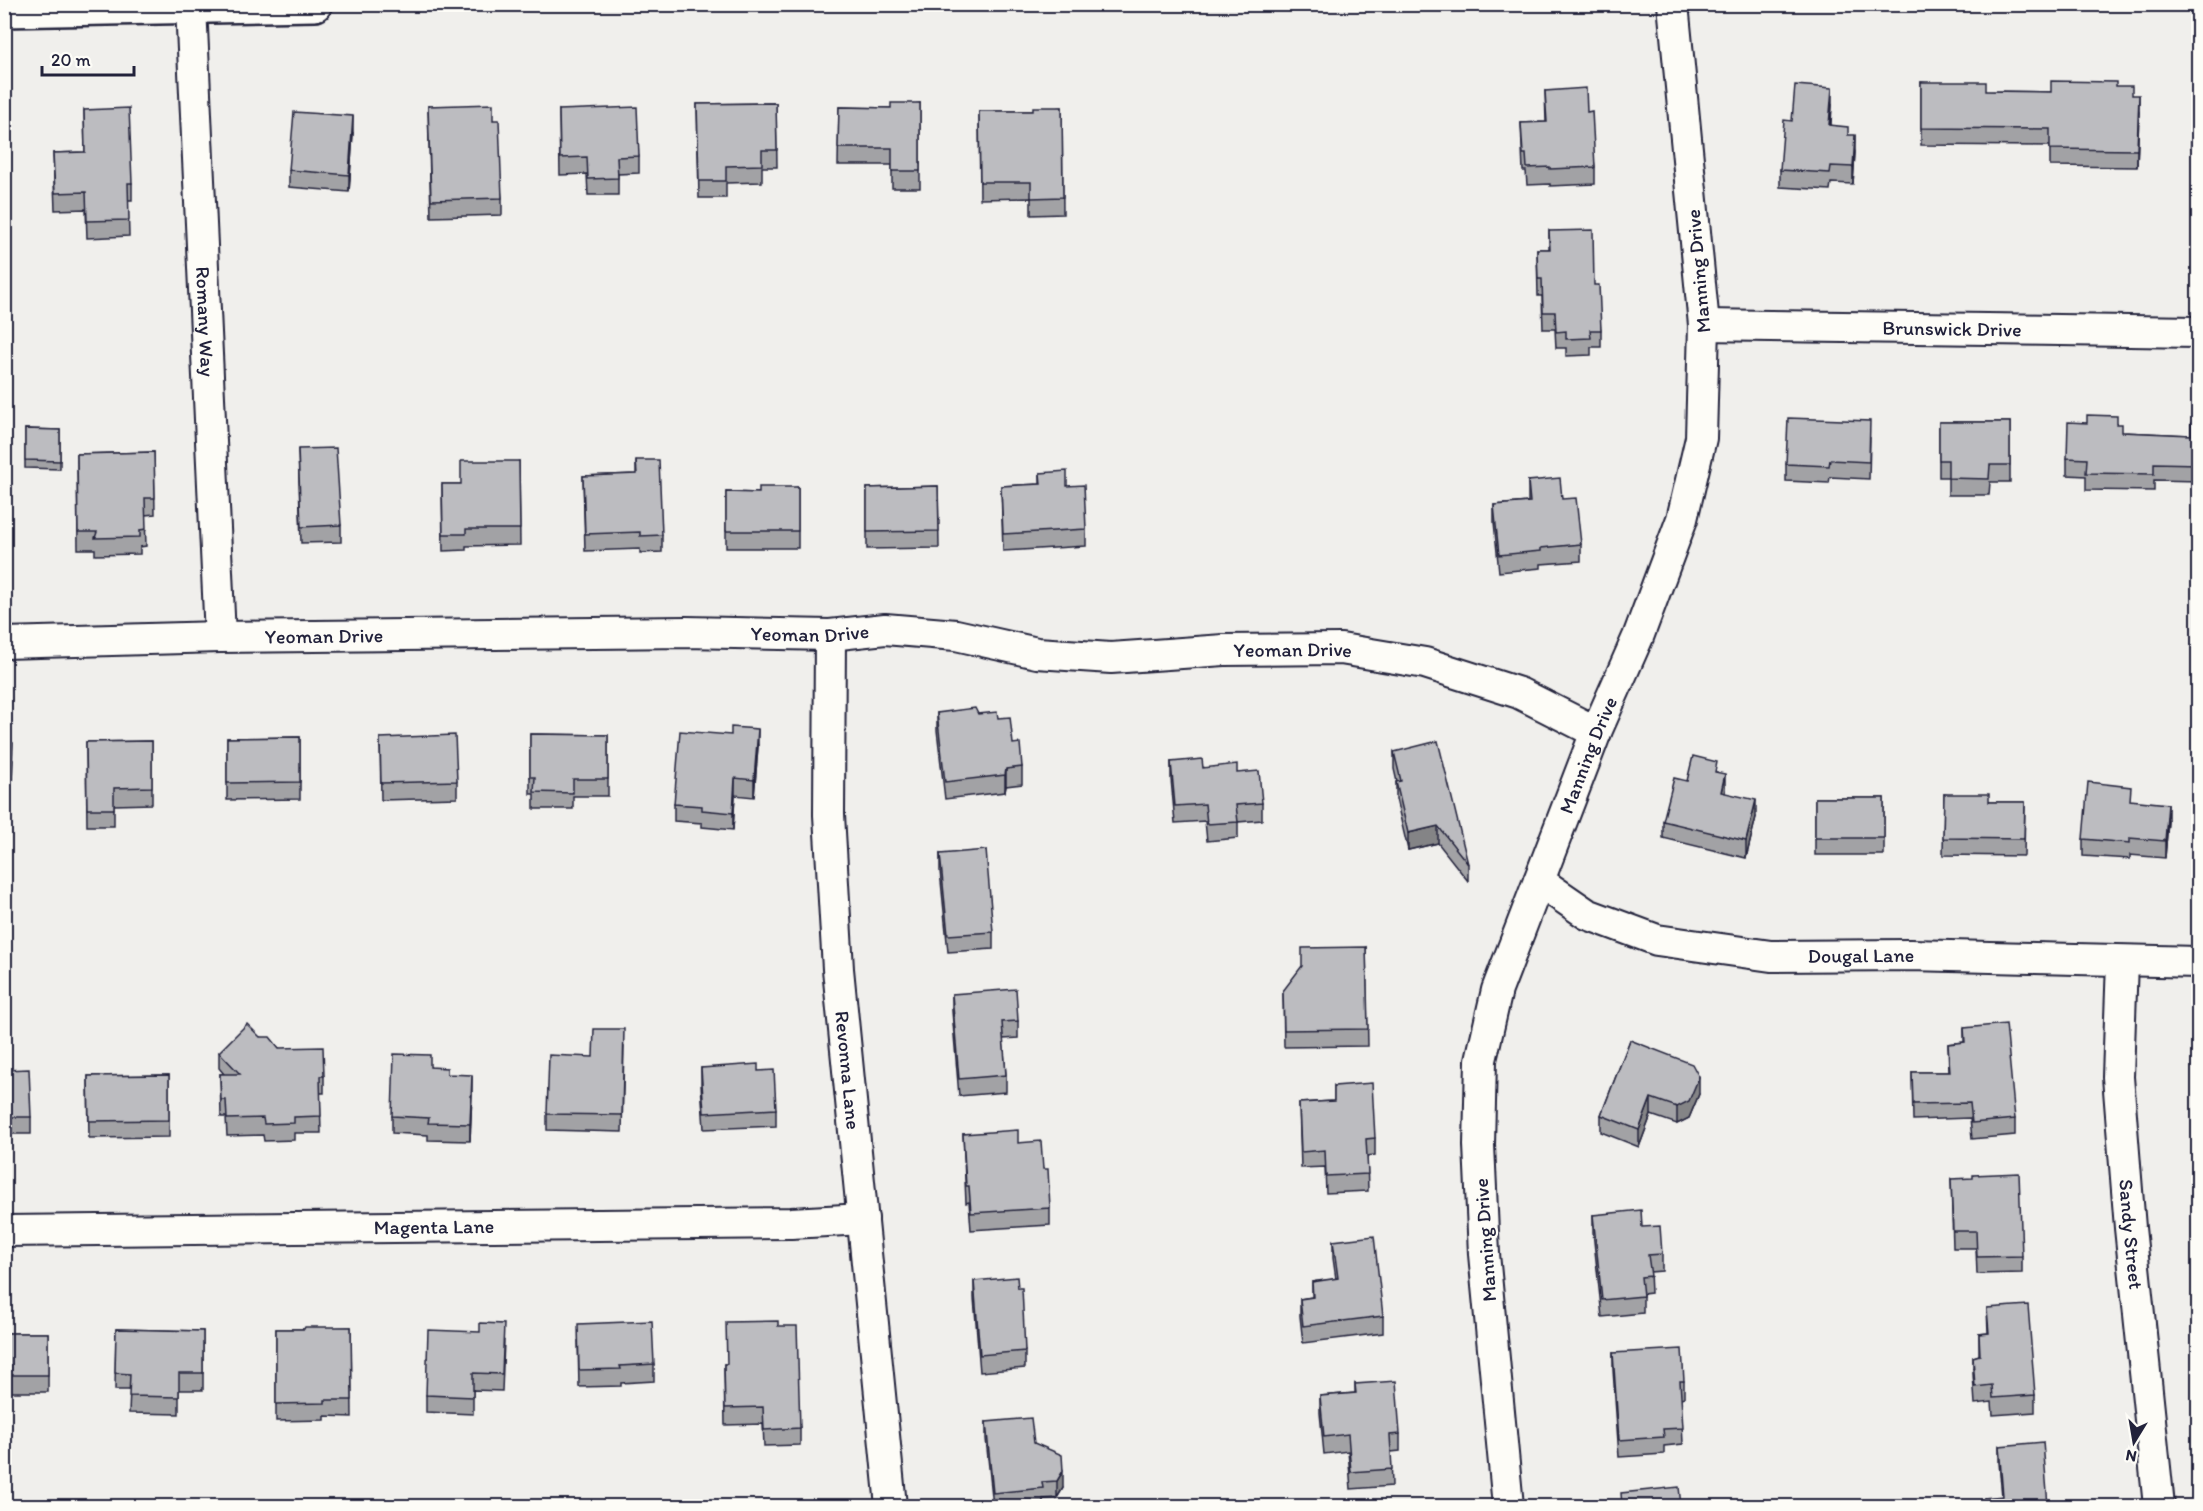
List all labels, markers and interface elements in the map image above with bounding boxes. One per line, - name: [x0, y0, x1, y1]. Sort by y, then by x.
- scale bar: [42, 39, 134, 77]
- text: 20 m: [51, 49, 91, 71]
- street label: Manning Drive: [1681, 208, 1715, 334]
- street label: Romany Way: [191, 266, 220, 378]
- street label: Brunswick Drive: [1882, 316, 2022, 342]
- street label: Yeoman Drive: [750, 619, 870, 648]
- street label: Yeoman Drive: [264, 623, 383, 649]
- street label: Yeoman Drive: [1233, 637, 1354, 663]
- street label: Manning Drive: [1554, 693, 1622, 817]
- street label: Dougal Lane: [1808, 943, 1914, 968]
- street label: Revonna Lane: [830, 1010, 866, 1131]
- street label: Manning Drive: [1469, 1177, 1501, 1303]
- street label: Sandy Street: [2114, 1178, 2148, 1291]
- street label: Magenta Lane: [374, 1214, 494, 1239]
- north arrow: [2104, 1412, 2164, 1472]
- text: N: [2124, 1446, 2138, 1467]

